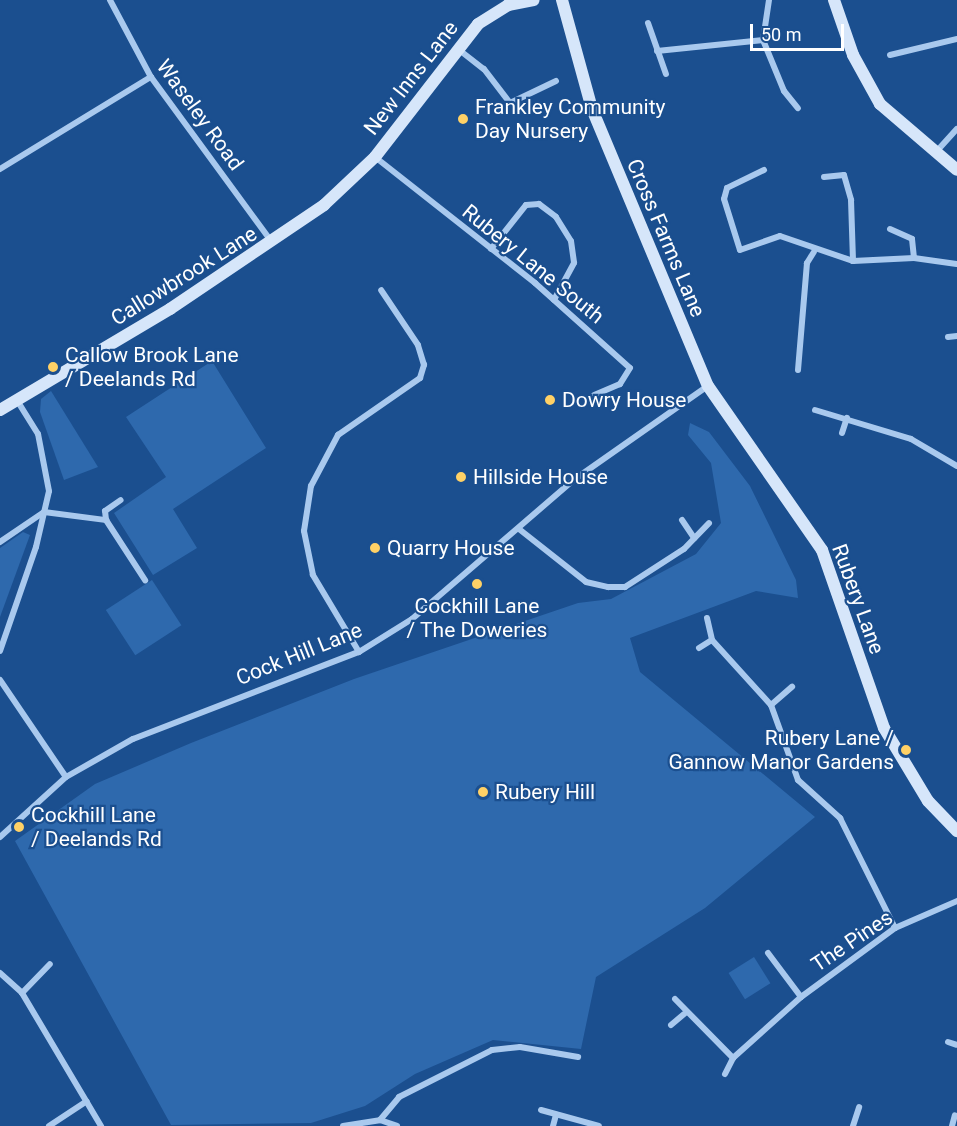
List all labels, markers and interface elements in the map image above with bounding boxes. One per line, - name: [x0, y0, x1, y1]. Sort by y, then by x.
- scale bar: [753, 12, 848, 50]
- street label: New Inns Lane: [359, 16, 463, 140]
- text: 50 m: [761, 24, 801, 45]
- street label: Waseley Road: [151, 55, 249, 175]
- place label: Frankley Community Day Nursery: [475, 94, 666, 144]
- marker: Frankley Community Day Nursery: [456, 112, 470, 126]
- street label: Cross Farms Lane: [621, 155, 711, 321]
- street label: Rubery Lane South: [457, 199, 609, 329]
- street label: Callowbrook Lane: [106, 221, 262, 331]
- place label: Callow Brook Lane / Deelands Rd: [65, 342, 239, 392]
- marker: Callow Brook Lane / Deelands Rd: [46, 360, 60, 374]
- place label: Dowry House: [562, 387, 686, 413]
- marker: Dowry House: [543, 393, 557, 407]
- place label: Hillside House: [473, 464, 608, 490]
- marker: Hillside House: [454, 470, 468, 484]
- place label: Quarry House: [387, 535, 515, 561]
- street label: Rubery Lane: [826, 540, 890, 658]
- marker: Quarry House: [368, 541, 382, 555]
- marker: Cockhill Lane / The Doweries: [470, 577, 484, 591]
- place label: Cockhill Lane / The Doweries: [406, 593, 548, 643]
- street label: Cock Hill Lane: [232, 617, 366, 691]
- place label: Rubery Lane / Gannow Manor Gardens: [668, 725, 894, 775]
- marker: Rubery Lane / Gannow Manor Gardens: [899, 743, 913, 757]
- place label: Rubery Hill: [495, 779, 595, 805]
- marker: Rubery Hill: [476, 785, 490, 799]
- place label: Cockhill Lane / Deelands Rd: [31, 802, 162, 852]
- marker: Cockhill Lane / Deelands Rd: [12, 820, 26, 834]
- street label: The Pines: [807, 905, 897, 977]

